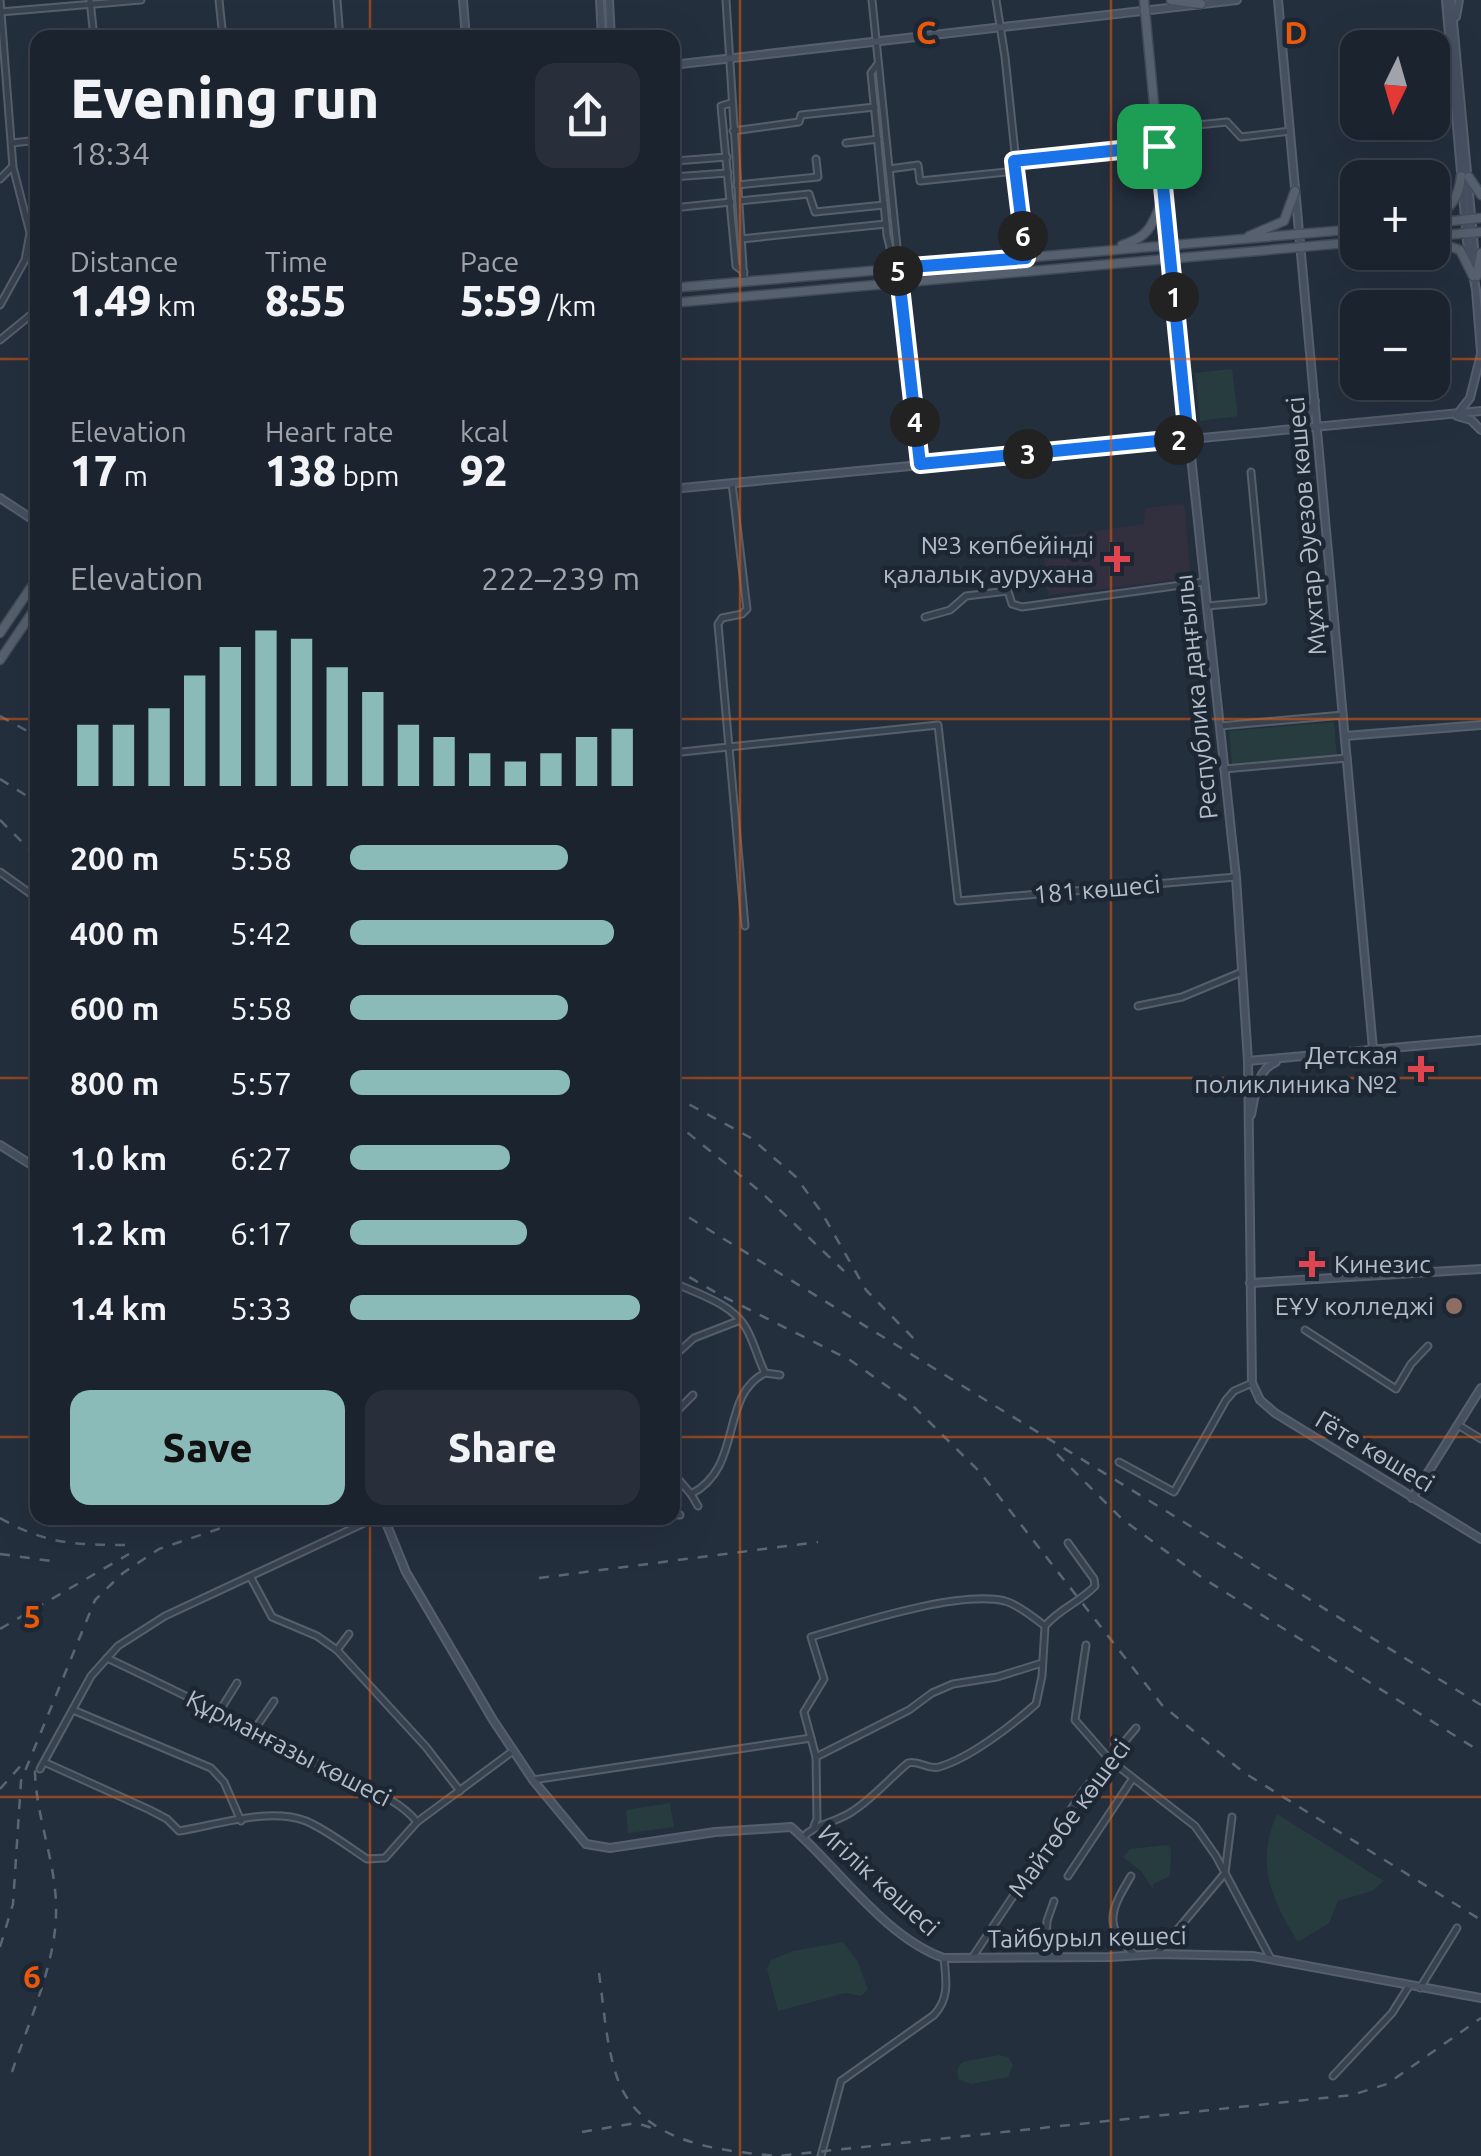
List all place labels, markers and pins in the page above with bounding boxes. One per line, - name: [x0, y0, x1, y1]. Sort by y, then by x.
- pin: [1117, 104, 1202, 189]
- pin: 6: [998, 211, 1048, 261]
- pin: 5: [873, 246, 923, 296]
- pin: 1: [1149, 272, 1199, 322]
- pin: 4: [890, 397, 940, 447]
- pin: 2: [1154, 415, 1204, 465]
- pin: 3: [1003, 429, 1053, 479]
- place label: №3 көпбейінді қалалық аурухана: [883, 531, 1094, 588]
- marker: №3 көпбейінді қалалық аурухана: [1104, 546, 1130, 572]
- place label: Детская поликлиника №2: [1194, 1041, 1398, 1098]
- marker: Детская поликлиника №2: [1408, 1056, 1434, 1082]
- place label: Кинезис: [1334, 1250, 1431, 1278]
- marker: Кинезис: [1299, 1251, 1325, 1277]
- place label: ЕҰУ колледжі: [1275, 1292, 1434, 1320]
- marker: ЕҰУ колледжі: [1443, 1295, 1465, 1317]

